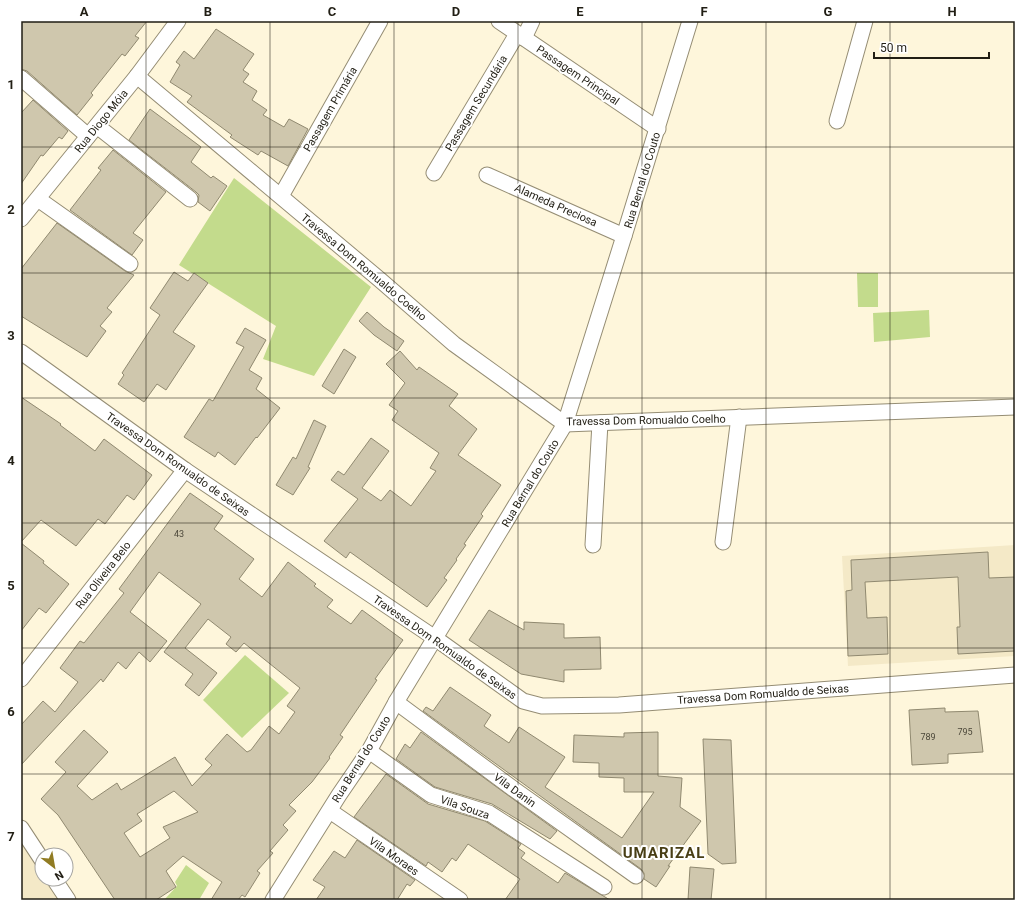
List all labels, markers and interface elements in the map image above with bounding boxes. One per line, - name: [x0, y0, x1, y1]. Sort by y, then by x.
- text: A: [80, 4, 89, 19]
- text: B: [204, 4, 212, 19]
- text: C: [328, 4, 337, 19]
- text: D: [452, 4, 460, 19]
- text: E: [576, 4, 584, 19]
- text: F: [700, 4, 708, 19]
- text: G: [824, 4, 833, 19]
- text: H: [947, 4, 957, 19]
- scale bar: [874, 34, 989, 60]
- text: 50 m: [880, 41, 907, 55]
- street label: Passagem Principal: [534, 43, 622, 108]
- street label: Passagem Secundária: [443, 53, 510, 154]
- street label: Passagem Primária: [301, 64, 360, 154]
- text: 1: [7, 77, 15, 92]
- street label: Rua Diogo Móia: [72, 87, 131, 155]
- street label: Rua Bernal do Couto: [622, 130, 663, 230]
- street label: Alameda Preciosa: [513, 181, 599, 229]
- text: 2: [7, 202, 15, 217]
- street label: Travessa Dom Romualdo Coelho: [298, 211, 429, 324]
- text: 3: [7, 328, 15, 343]
- street label: Travessa Dom Romualdo de Seixas: [103, 410, 252, 519]
- street label: Travessa Dom Romualdo Coelho: [566, 413, 726, 428]
- street label: Rua Bernal do Couto: [499, 437, 562, 529]
- text: 4: [7, 453, 15, 468]
- house number: 43: [174, 529, 184, 539]
- street label: Rua Oliveira Belo: [73, 539, 134, 612]
- text: 5: [7, 578, 15, 593]
- street label: Travessa Dom Romualdo de Seixas: [370, 593, 519, 702]
- street label: Travessa Dom Romualdo de Seixas: [677, 682, 850, 707]
- text: 6: [7, 704, 15, 719]
- street label: Rua Bernal do Couto: [329, 713, 393, 805]
- house number: 795: [957, 727, 973, 737]
- house number: 789: [920, 732, 936, 742]
- street label: Vila Danin: [491, 771, 538, 810]
- street label: Vila Souza: [438, 793, 491, 822]
- text: 7: [7, 829, 15, 844]
- street label: Vila Moraes: [366, 834, 421, 879]
- district label: UMARIZAL: [623, 844, 705, 862]
- north arrow: [34, 847, 74, 887]
- text: N: [52, 868, 66, 883]

